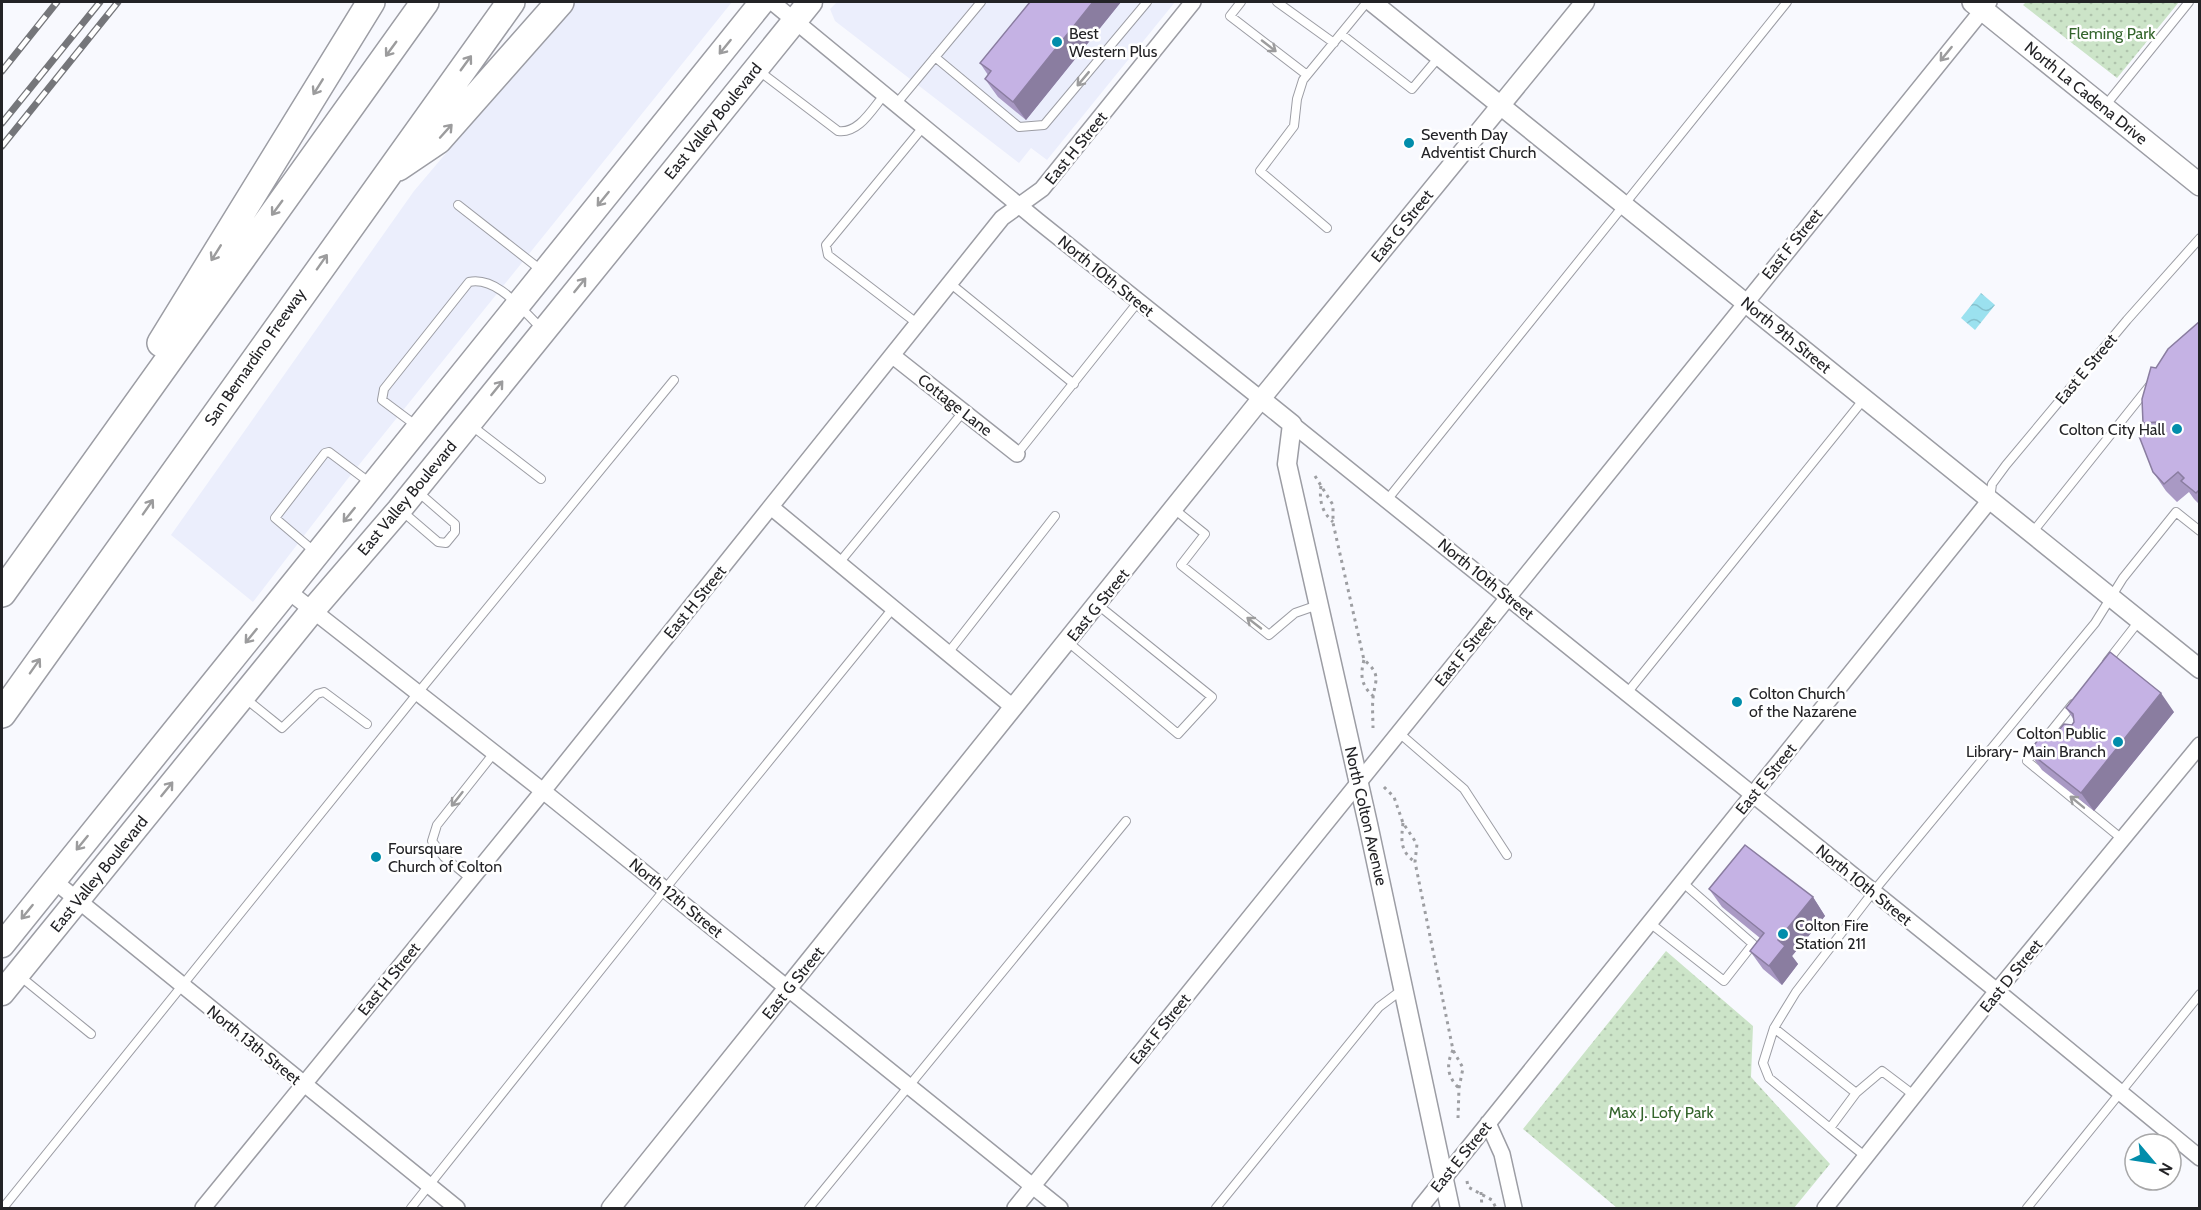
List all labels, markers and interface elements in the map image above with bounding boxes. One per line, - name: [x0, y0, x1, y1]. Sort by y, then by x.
- place label: Best Western Plus: [1069, 24, 1158, 61]
- park label: Fleming Park: [2068, 24, 2156, 43]
- marker: Best Western Plus: [1050, 35, 1064, 49]
- street label: North La Cadena Drive: [2021, 38, 2151, 148]
- one-way arrow: [719, 39, 732, 55]
- one-way arrow: [1260, 39, 1276, 52]
- one-way arrow: [385, 41, 397, 57]
- one-way arrow: [1940, 46, 1953, 62]
- one-way arrow: [460, 55, 472, 71]
- street label: East Valley Boulevard: [660, 59, 766, 183]
- one-way arrow: [1076, 71, 1089, 87]
- one-way arrow: [312, 78, 324, 95]
- street label: East H Street: [1041, 107, 1112, 188]
- one-way arrow: [439, 124, 453, 139]
- place label: Seventh Day Adventist Church: [1421, 125, 1536, 162]
- marker: Seventh Day Adventist Church: [1402, 136, 1416, 150]
- street label: East G Street: [1367, 186, 1437, 266]
- one-way arrow: [597, 191, 610, 207]
- one-way arrow: [271, 199, 283, 215]
- street label: East F Street: [1758, 204, 1827, 283]
- street label: North 10th Street: [1054, 232, 1158, 321]
- one-way arrow: [209, 244, 221, 261]
- one-way arrow: [316, 255, 328, 271]
- one-way arrow: [574, 277, 587, 293]
- street label: San Bernardino Freeway: [200, 285, 310, 429]
- street label: North 9th Street: [1737, 293, 1835, 378]
- street label: East E Street: [2051, 330, 2121, 408]
- street label: Cottage Lane: [914, 370, 996, 440]
- one-way arrow: [490, 381, 503, 397]
- place label: Colton City Hall: [2059, 420, 2165, 439]
- marker: Colton City Hall: [2170, 422, 2184, 436]
- street label: East Valley Boulevard: [353, 437, 461, 559]
- one-way arrow: [142, 499, 154, 515]
- one-way arrow: [342, 507, 356, 522]
- street label: North 10th Street: [1434, 535, 1538, 624]
- street label: East H Street: [660, 561, 731, 642]
- street label: East G Street: [1063, 565, 1133, 645]
- street label: East F Street: [1431, 611, 1500, 690]
- one-way arrow: [1246, 616, 1262, 629]
- one-way arrow: [244, 628, 257, 644]
- one-way arrow: [29, 658, 41, 674]
- place label: Colton Church of the Nazarene: [1749, 684, 1857, 721]
- marker: Colton Church of the Nazarene: [1730, 695, 1744, 709]
- place label: Colton Public Library- Main Branch: [1966, 724, 2106, 761]
- marker: Colton Public Library- Main Branch: [2111, 735, 2125, 749]
- street label: East E Street: [1732, 739, 1801, 818]
- street label: North Colton Avenue: [1341, 745, 1391, 887]
- one-way arrow: [161, 781, 174, 797]
- one-way arrow: [451, 791, 464, 807]
- one-way arrow: [2069, 796, 2085, 809]
- street label: East Valley Boulevard: [46, 812, 152, 936]
- one-way arrow: [76, 834, 89, 850]
- place label: Foursquare Church of Colton: [388, 839, 502, 876]
- street label: North 10th Street: [1812, 841, 1916, 930]
- marker: Foursquare Church of Colton: [369, 850, 383, 864]
- street label: North 12th Street: [625, 854, 727, 942]
- one-way arrow: [21, 904, 34, 920]
- place label: Colton Fire Station 211: [1795, 916, 1869, 953]
- marker: Colton Fire Station 211: [1776, 927, 1790, 941]
- street label: East D Street: [1976, 935, 2047, 1016]
- street label: East H Street: [354, 938, 425, 1019]
- street label: East G Street: [758, 943, 828, 1023]
- street label: East F Street: [1126, 989, 1195, 1068]
- street label: North 13th Street: [203, 1001, 305, 1089]
- park label: Max J. Lofy Park: [1608, 1103, 1714, 1122]
- street label: East E Street: [1427, 1117, 1496, 1196]
- north arrow: [2123, 1132, 2183, 1192]
- text: N: [2155, 1159, 2177, 1179]

